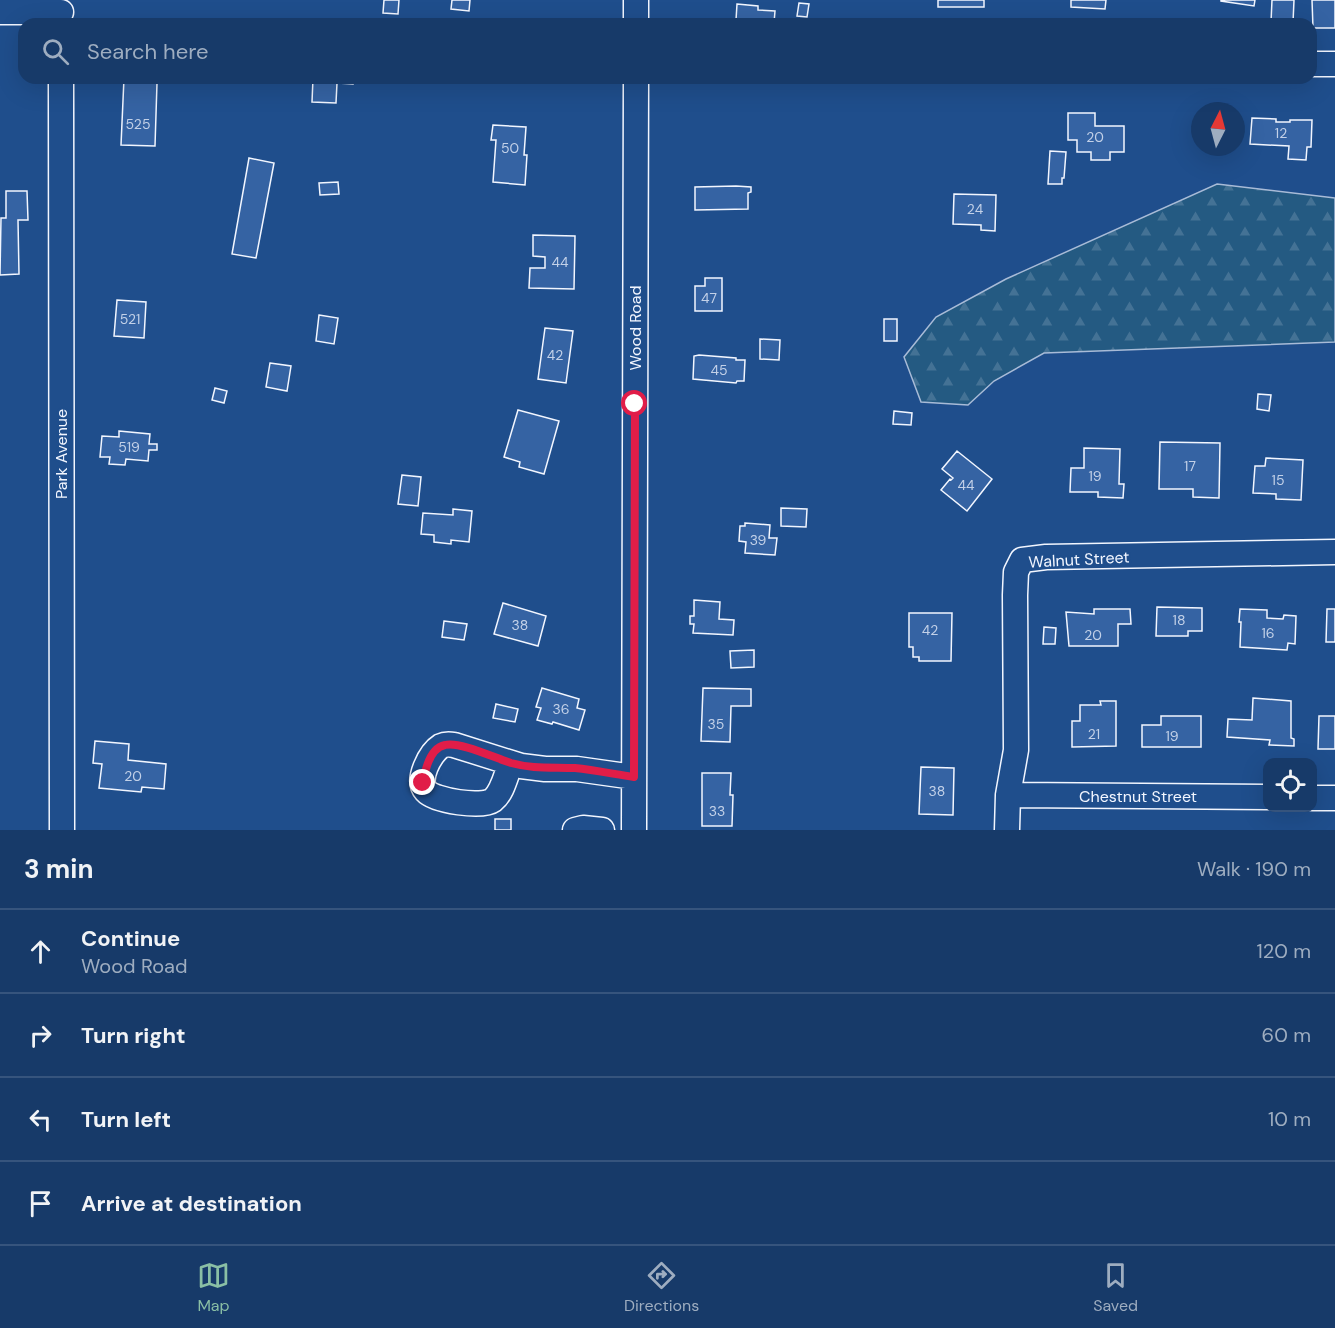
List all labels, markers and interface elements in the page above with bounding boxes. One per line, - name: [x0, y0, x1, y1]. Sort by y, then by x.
- search box: [18, 18, 1317, 84]
- icon: search: [39, 35, 72, 68]
- text: Search here: [87, 37, 208, 66]
- north arrow: [1191, 102, 1245, 156]
- house number: 525: [126, 115, 150, 133]
- house number: 12: [1275, 124, 1287, 142]
- house number: 20: [1086, 128, 1104, 146]
- house number: 50: [501, 139, 519, 157]
- house number: 24: [967, 200, 984, 218]
- house number: 44: [552, 253, 569, 271]
- street label: Wood Road: [625, 285, 646, 371]
- house number: 47: [701, 289, 717, 307]
- house number: 521: [120, 310, 140, 328]
- house number: 42: [547, 346, 563, 364]
- house number: 45: [710, 361, 728, 379]
- route start: [621, 390, 647, 416]
- street label: Park Avenue: [51, 409, 72, 499]
- house number: 519: [118, 438, 140, 456]
- house number: 17: [1184, 457, 1196, 475]
- house number: 19: [1088, 467, 1102, 485]
- house number: 15: [1272, 471, 1284, 489]
- house number: 44: [958, 476, 975, 494]
- house number: 39: [750, 531, 767, 549]
- street label: Walnut Street: [1028, 546, 1130, 573]
- house number: 18: [1173, 611, 1185, 629]
- house number: 38: [512, 616, 528, 634]
- house number: 42: [922, 621, 938, 639]
- house number: 16: [1261, 624, 1275, 642]
- house number: 20: [1084, 626, 1102, 644]
- house number: 36: [552, 700, 570, 718]
- house number: 35: [708, 715, 724, 733]
- house number: 21: [1088, 725, 1100, 743]
- house number: 19: [1165, 727, 1179, 745]
- map controls: [1263, 758, 1317, 812]
- button: locate: [1263, 758, 1317, 812]
- house number: 20: [124, 767, 142, 785]
- route end: [409, 769, 435, 795]
- house number: 38: [929, 782, 945, 800]
- street label: Chestnut Street: [1079, 786, 1197, 807]
- house number: 33: [709, 802, 725, 820]
- text: 3 min: [24, 852, 93, 886]
- text: Walk · 190 m: [1197, 856, 1311, 882]
- text: Continue: [81, 924, 180, 953]
- icon: ahead: [24, 935, 57, 968]
- text: 120 m: [1257, 938, 1311, 964]
- text: Wood Road: [81, 953, 187, 979]
- icon: right: [24, 1019, 57, 1052]
- text: Turn right: [81, 1021, 186, 1050]
- text: 60 m: [1262, 1022, 1311, 1048]
- icon: left: [24, 1103, 57, 1136]
- text: Turn left: [81, 1105, 171, 1134]
- text: 10 m: [1268, 1106, 1311, 1132]
- icon: arrive: [24, 1187, 57, 1220]
- text: Arrive at destination: [81, 1189, 302, 1218]
- tab: Map: [197, 1259, 230, 1316]
- tab: Directions: [624, 1259, 699, 1316]
- tab: Saved: [1093, 1259, 1138, 1316]

